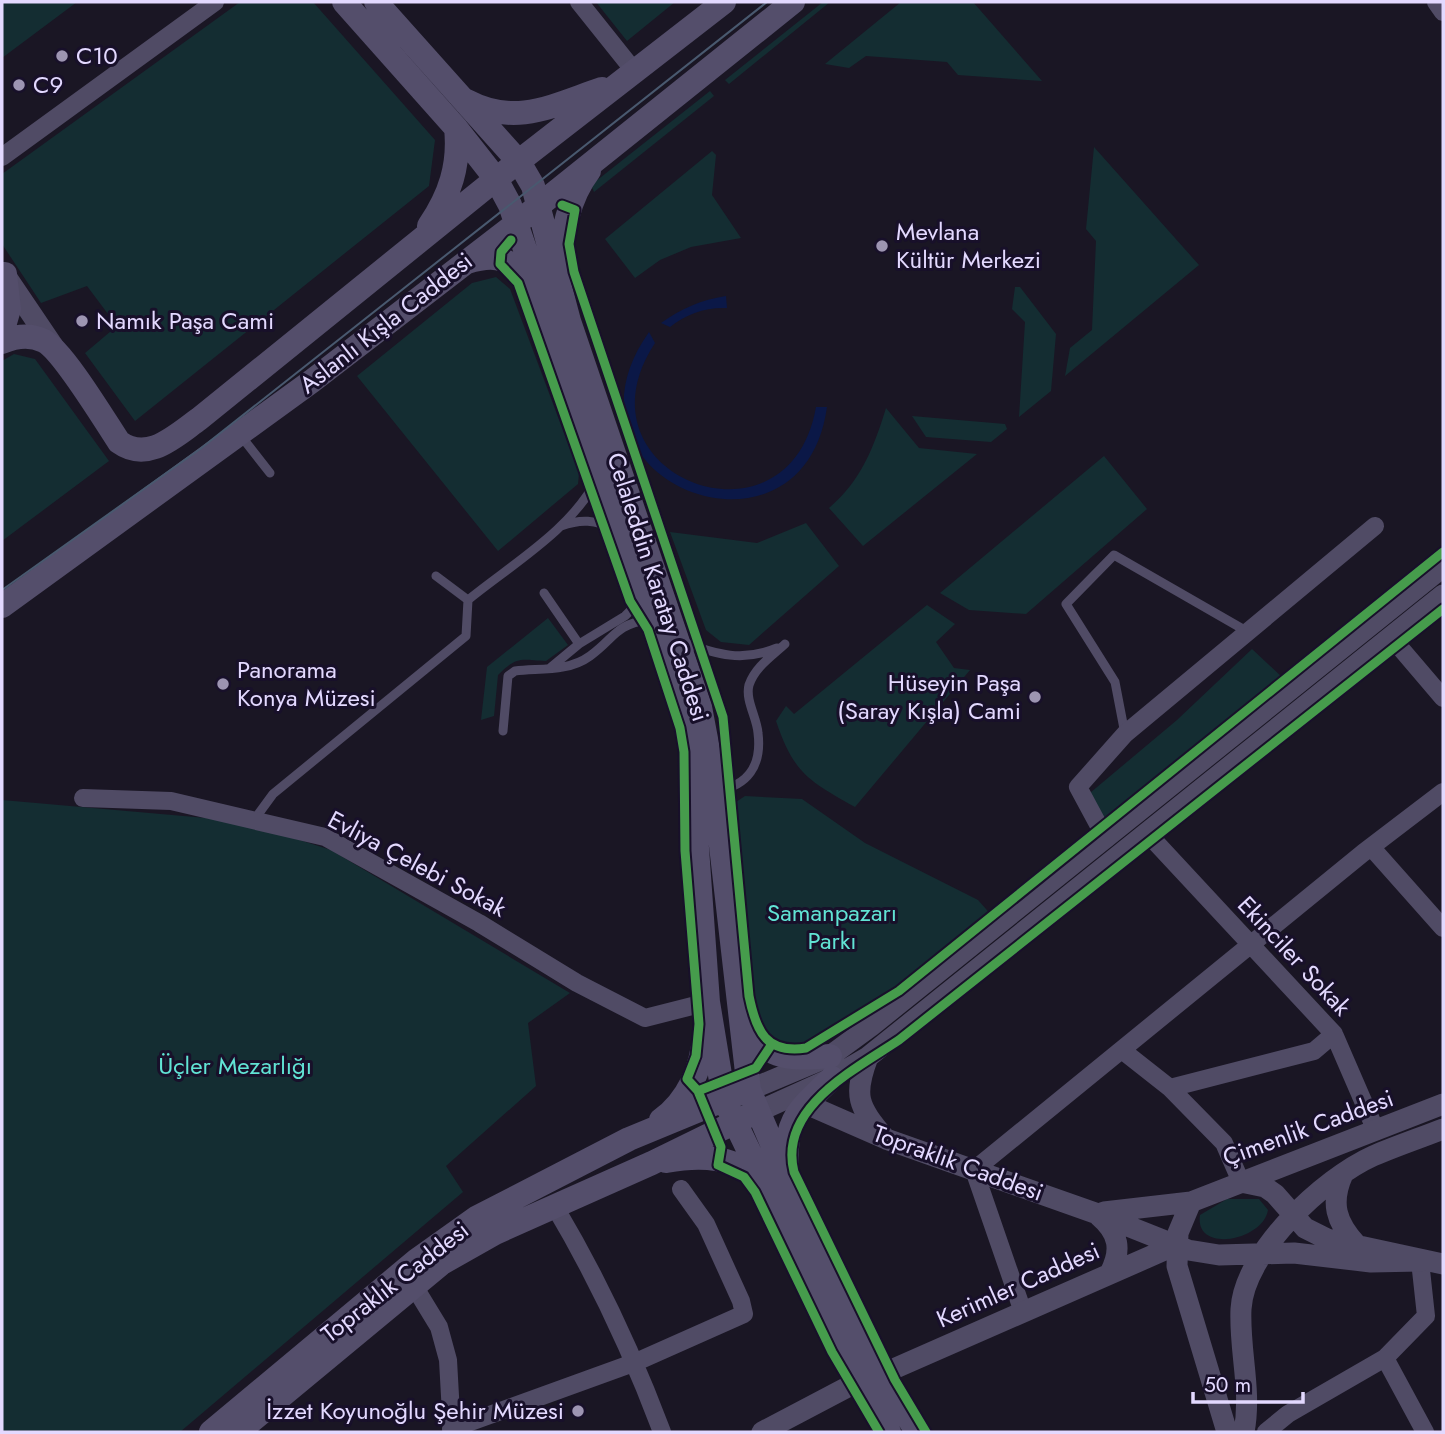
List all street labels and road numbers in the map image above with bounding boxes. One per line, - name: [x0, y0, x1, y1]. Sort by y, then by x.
- street label: Aslanlı Kışla Caddesi: [292, 244, 480, 402]
- street label: Celaleddin Karatay Caddesi: [598, 448, 718, 726]
- street label: Evliya Çelebi Sokak: [322, 802, 513, 926]
- street label: Ekinciler Sokak: [1230, 888, 1359, 1024]
- street label: Çimenlik Caddesi: [1218, 1080, 1398, 1175]
- street label: Topraklık Caddesi: [868, 1115, 1048, 1210]
- street label: Topraklık Caddesi: [313, 1213, 476, 1351]
- street label: Kerimler Caddesi: [931, 1233, 1105, 1336]

